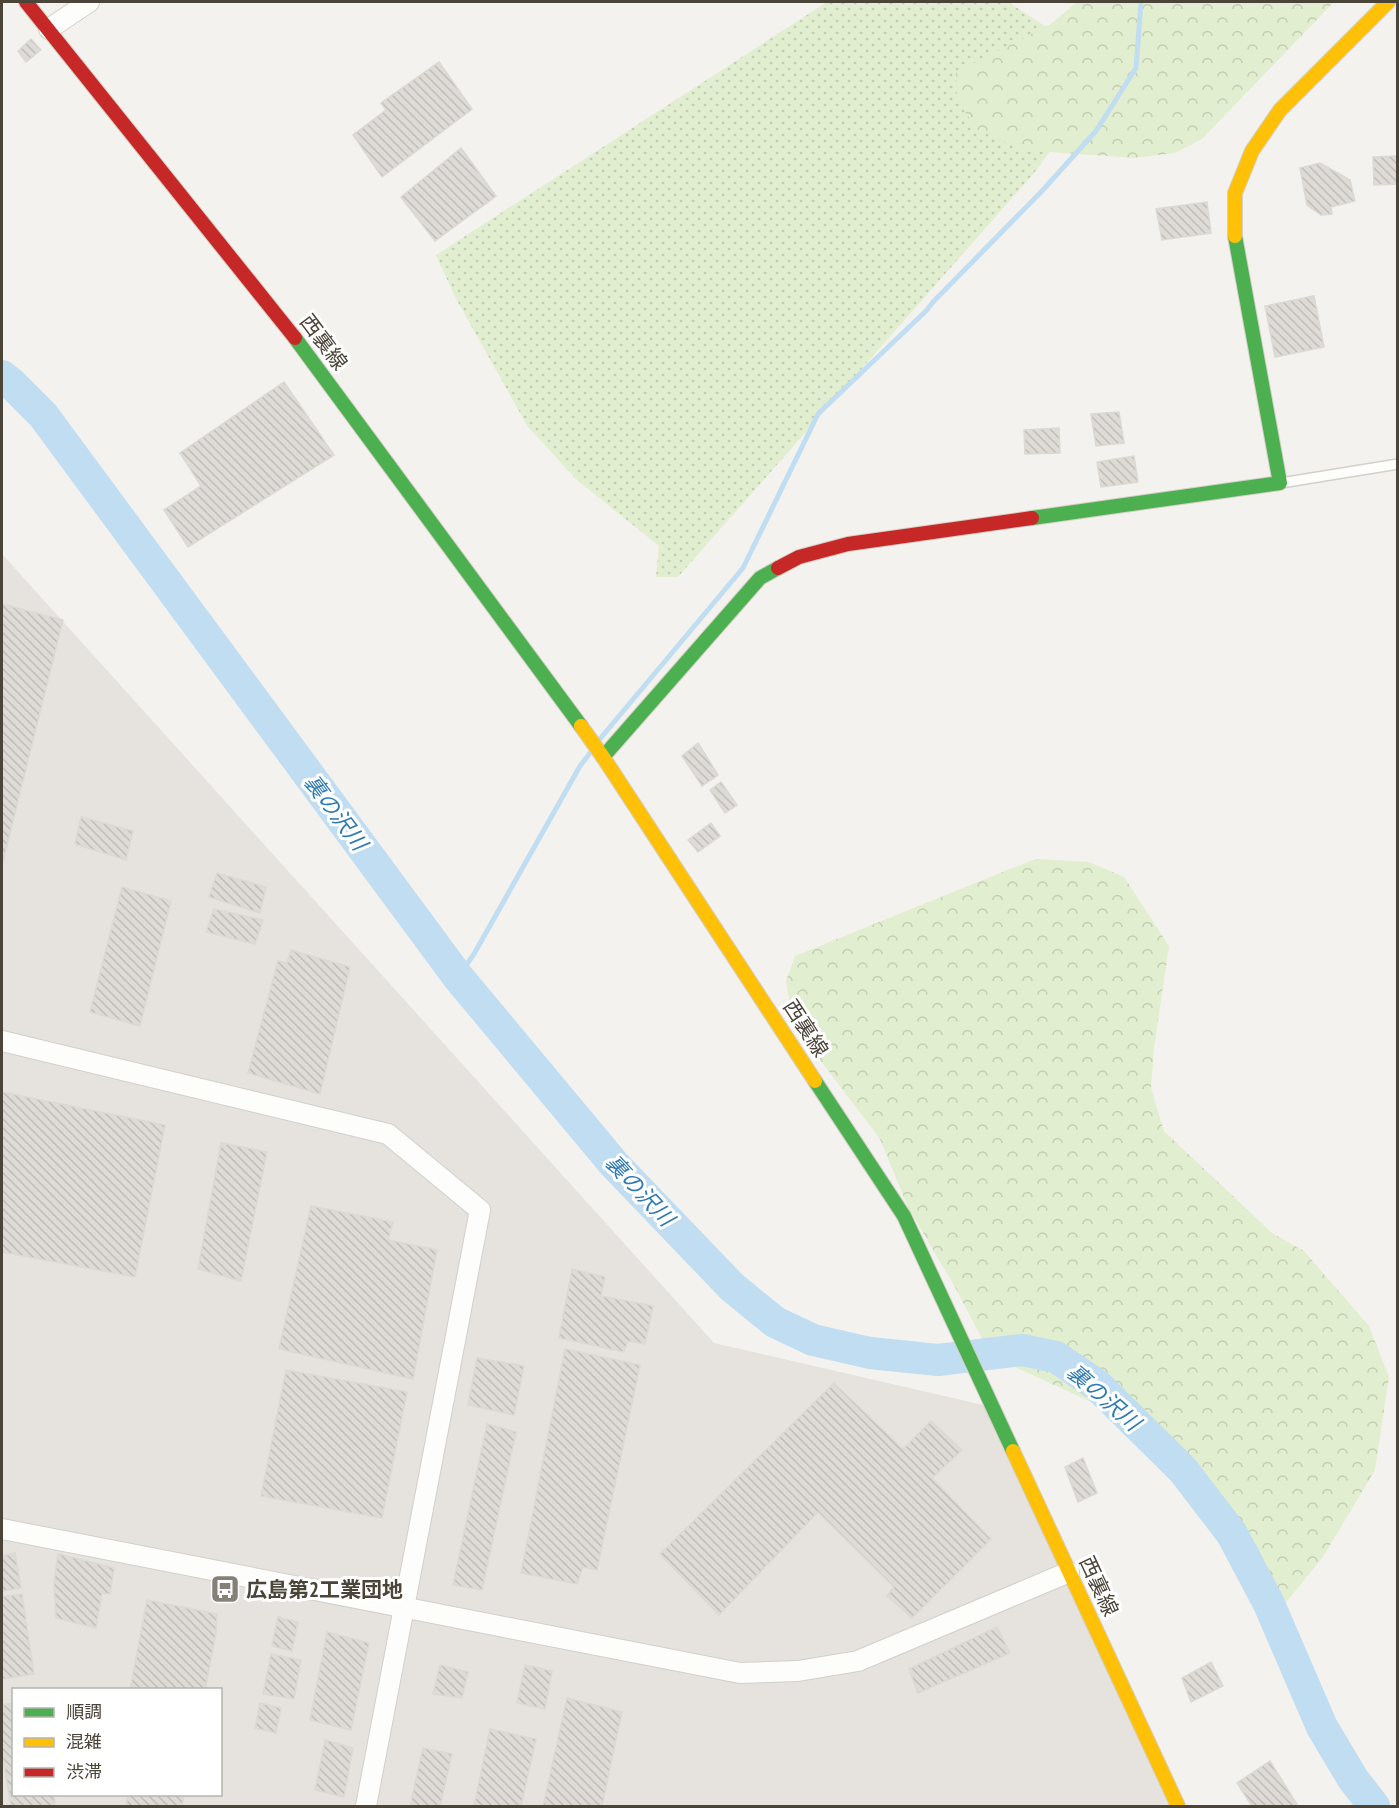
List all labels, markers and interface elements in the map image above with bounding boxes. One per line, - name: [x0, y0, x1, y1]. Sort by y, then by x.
- street label: 西裏線: [294, 309, 354, 375]
- water label: 裏の沢川: [298, 768, 375, 857]
- street label: 西裏線: [778, 994, 834, 1062]
- water label: 裏の沢川: [600, 1148, 682, 1233]
- water label: 裏の沢川: [1062, 1358, 1148, 1438]
- street label: 西裏線: [1073, 1552, 1125, 1620]
- bus stop icon: 広島第2工業団地: [209, 1573, 241, 1605]
- place label: 広島第2工業団地: [246, 1576, 403, 1603]
- legend: [12, 1688, 222, 1796]
- text: 順調: [66, 1700, 102, 1723]
- text: 混雑: [66, 1730, 102, 1753]
- text: 渋滞: [66, 1760, 102, 1783]

